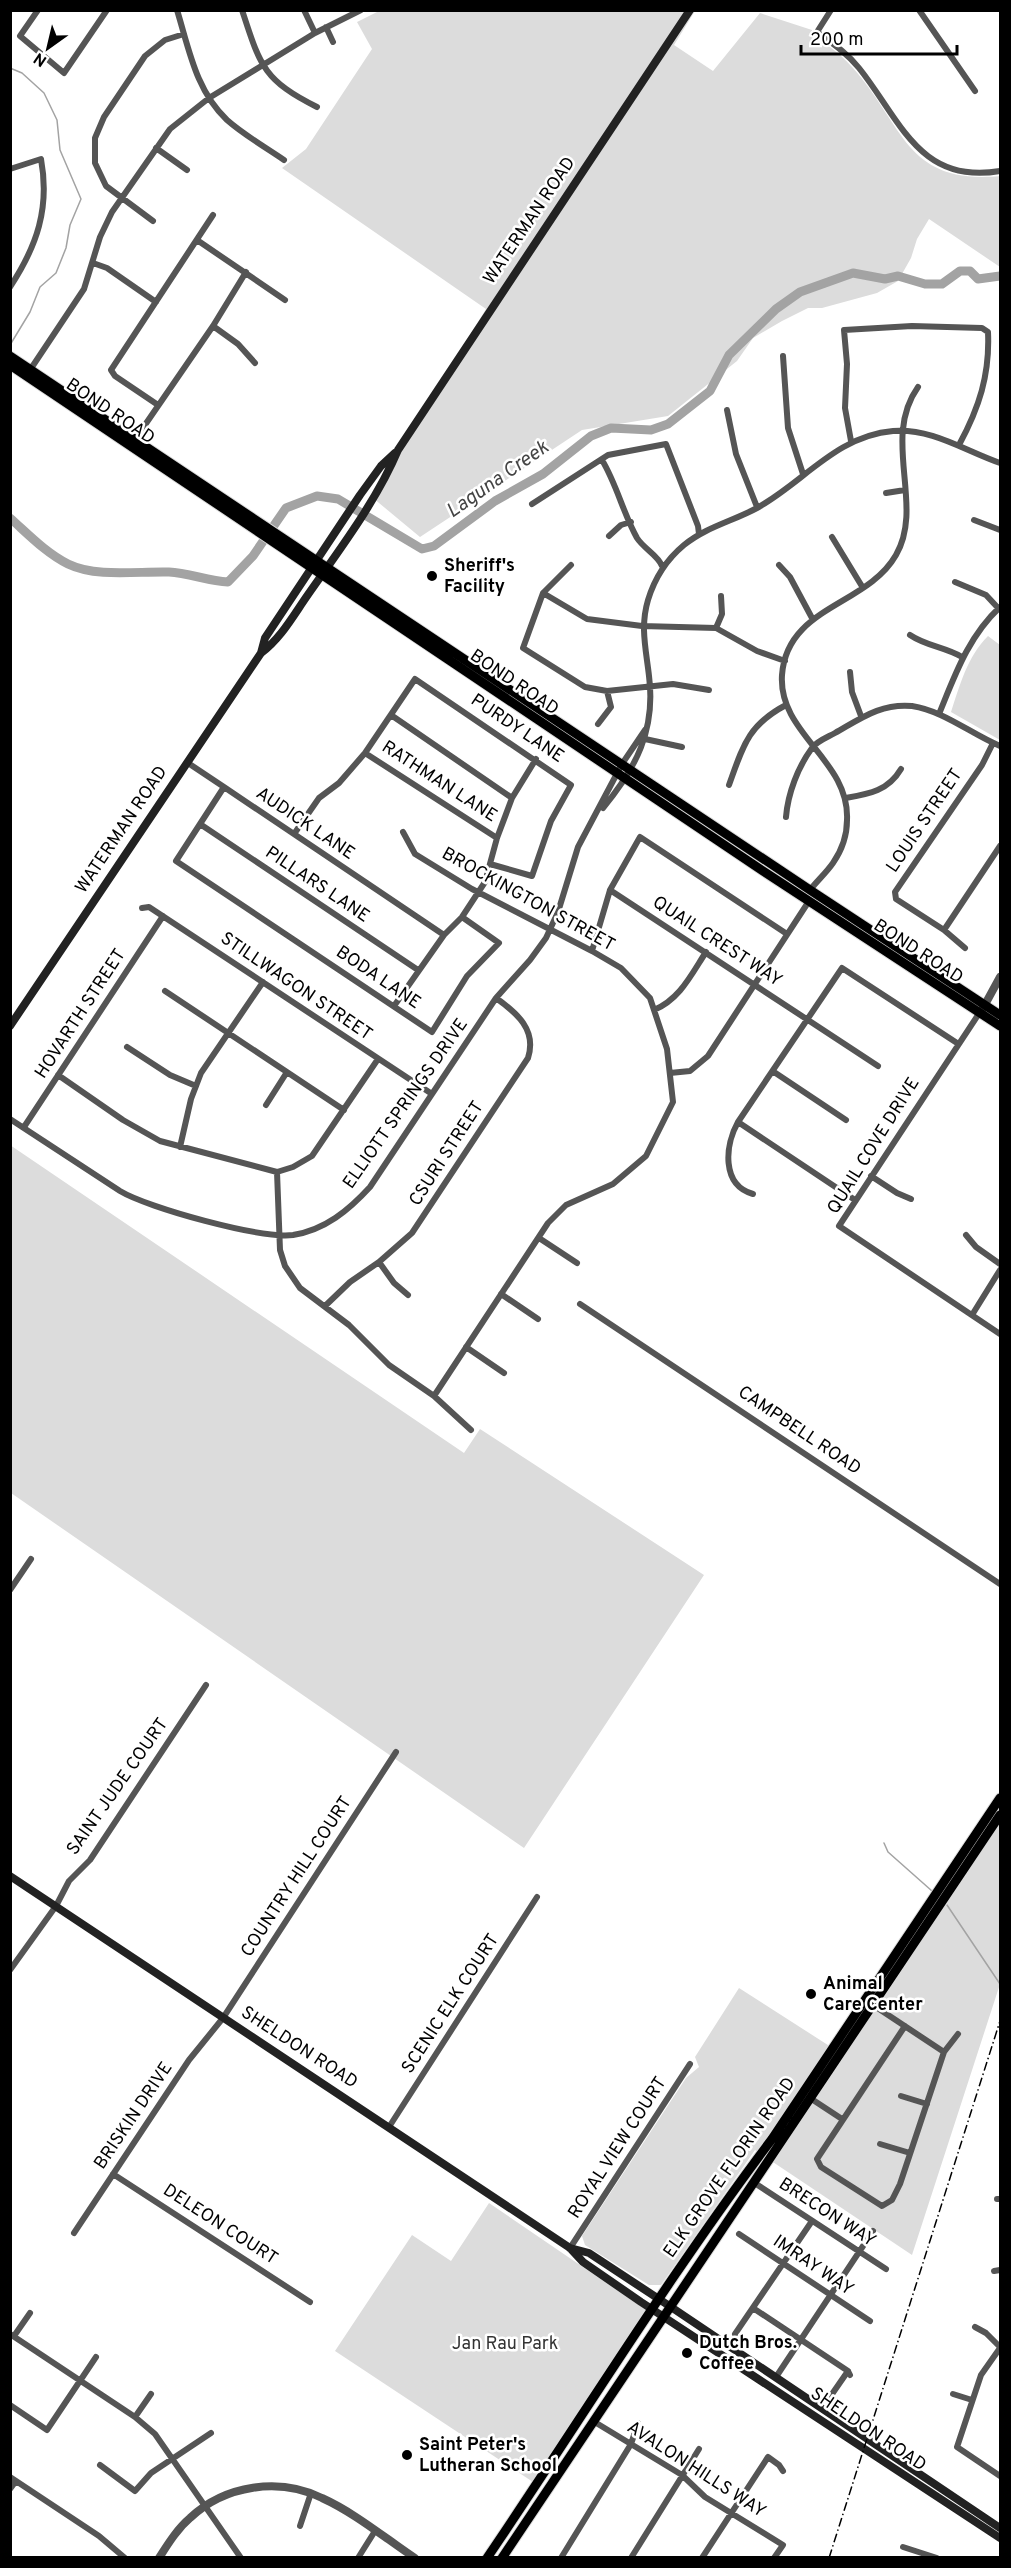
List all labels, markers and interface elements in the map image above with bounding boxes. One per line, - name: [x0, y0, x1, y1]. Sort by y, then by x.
- north arrow: [18, 18, 78, 78]
- scale bar: [801, 18, 957, 56]
- text: 200 m: [810, 29, 863, 52]
- text: N: [30, 47, 51, 70]
- street label: WATERMAN ROAD: [479, 153, 581, 289]
- street label: BOND ROAD: [61, 374, 159, 450]
- water label: Laguna Creek: [442, 435, 555, 525]
- place label: Sheriff's Facility: [444, 555, 515, 599]
- marker: Sheriff's Facility: [425, 569, 439, 583]
- street label: BOND ROAD: [465, 645, 563, 721]
- street label: PURDY LANE: [466, 689, 568, 769]
- street label: RATHMAN LANE: [377, 736, 501, 828]
- street label: WATERMAN ROAD: [71, 762, 173, 898]
- street label: LOUIS STREET: [882, 765, 968, 877]
- street label: AUDICK LANE: [251, 782, 359, 866]
- street label: PILLARS LANE: [260, 842, 374, 928]
- street label: BROCKINGTON STREET: [437, 843, 619, 957]
- street label: QUAIL CREST WAY: [648, 891, 786, 993]
- street label: BOND ROAD: [869, 914, 967, 990]
- street label: STILLWAGON STREET: [216, 928, 376, 1046]
- street label: BODA LANE: [331, 941, 425, 1015]
- street label: HOVARTH STREET: [30, 945, 132, 1083]
- street label: ELLIOTT SPRINGS DRIVE: [338, 1014, 474, 1194]
- street label: QUAIL COVE DRIVE: [823, 1073, 925, 1219]
- street label: CSURI STREET: [404, 1097, 490, 1211]
- street label: CAMPBELL ROAD: [733, 1381, 865, 1481]
- street label: SAINT JUDE COURT: [62, 1714, 174, 1860]
- street label: COUNTRY HILL COURT: [236, 1792, 358, 1962]
- street label: SCENIC ELK COURT: [397, 1930, 505, 2078]
- place label: Animal Care Center: [823, 1973, 923, 2017]
- marker: Animal Care Center: [804, 1987, 818, 2001]
- street label: SHELDON ROAD: [236, 2002, 362, 2094]
- street label: BRISKIN DRIVE: [90, 2058, 178, 2174]
- street label: ROYAL VIEW COURT: [564, 2073, 672, 2223]
- street label: ELK GROVE FLORIN ROAD: [659, 2073, 801, 2263]
- street label: BRECON WAY: [774, 2173, 880, 2253]
- street label: DELEON COURT: [158, 2179, 282, 2271]
- street label: IMRAY WAY: [768, 2231, 858, 2301]
- place label: Dutch Bros. Coffee: [699, 2332, 797, 2376]
- park label: Jan Rau Park: [452, 2333, 558, 2356]
- marker: Dutch Bros. Coffee: [680, 2346, 694, 2360]
- street label: SHELDON ROAD: [806, 2383, 930, 2477]
- street label: AVALON HILLS WAY: [622, 2416, 770, 2524]
- place label: Saint Peter's Lutheran School: [419, 2434, 557, 2478]
- marker: Saint Peter's Lutheran School: [400, 2448, 414, 2462]

